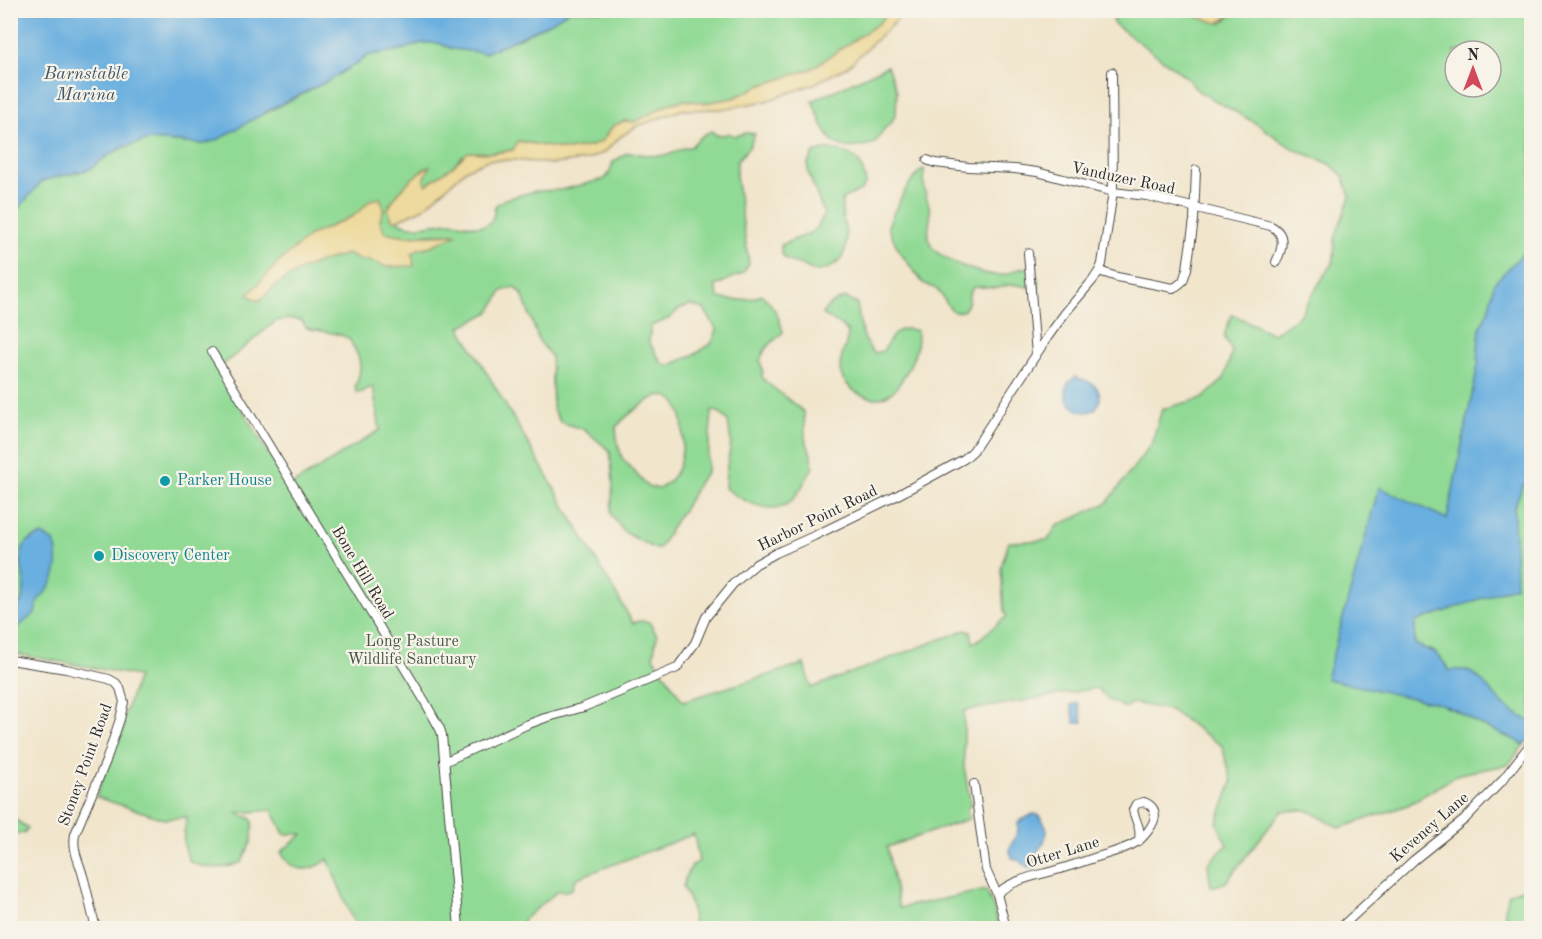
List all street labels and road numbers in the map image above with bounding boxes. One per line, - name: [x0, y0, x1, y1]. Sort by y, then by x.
- street label: Vanduzer Road: [1070, 160, 1176, 198]
- street label: Harbor Point Road: [756, 483, 880, 555]
- street label: Bone Hill Road: [328, 524, 396, 622]
- street label: Stoney Point Road: [56, 702, 116, 828]
- street label: Keveney Lane: [1388, 790, 1472, 866]
- street label: Otter Lane: [1025, 834, 1101, 872]

